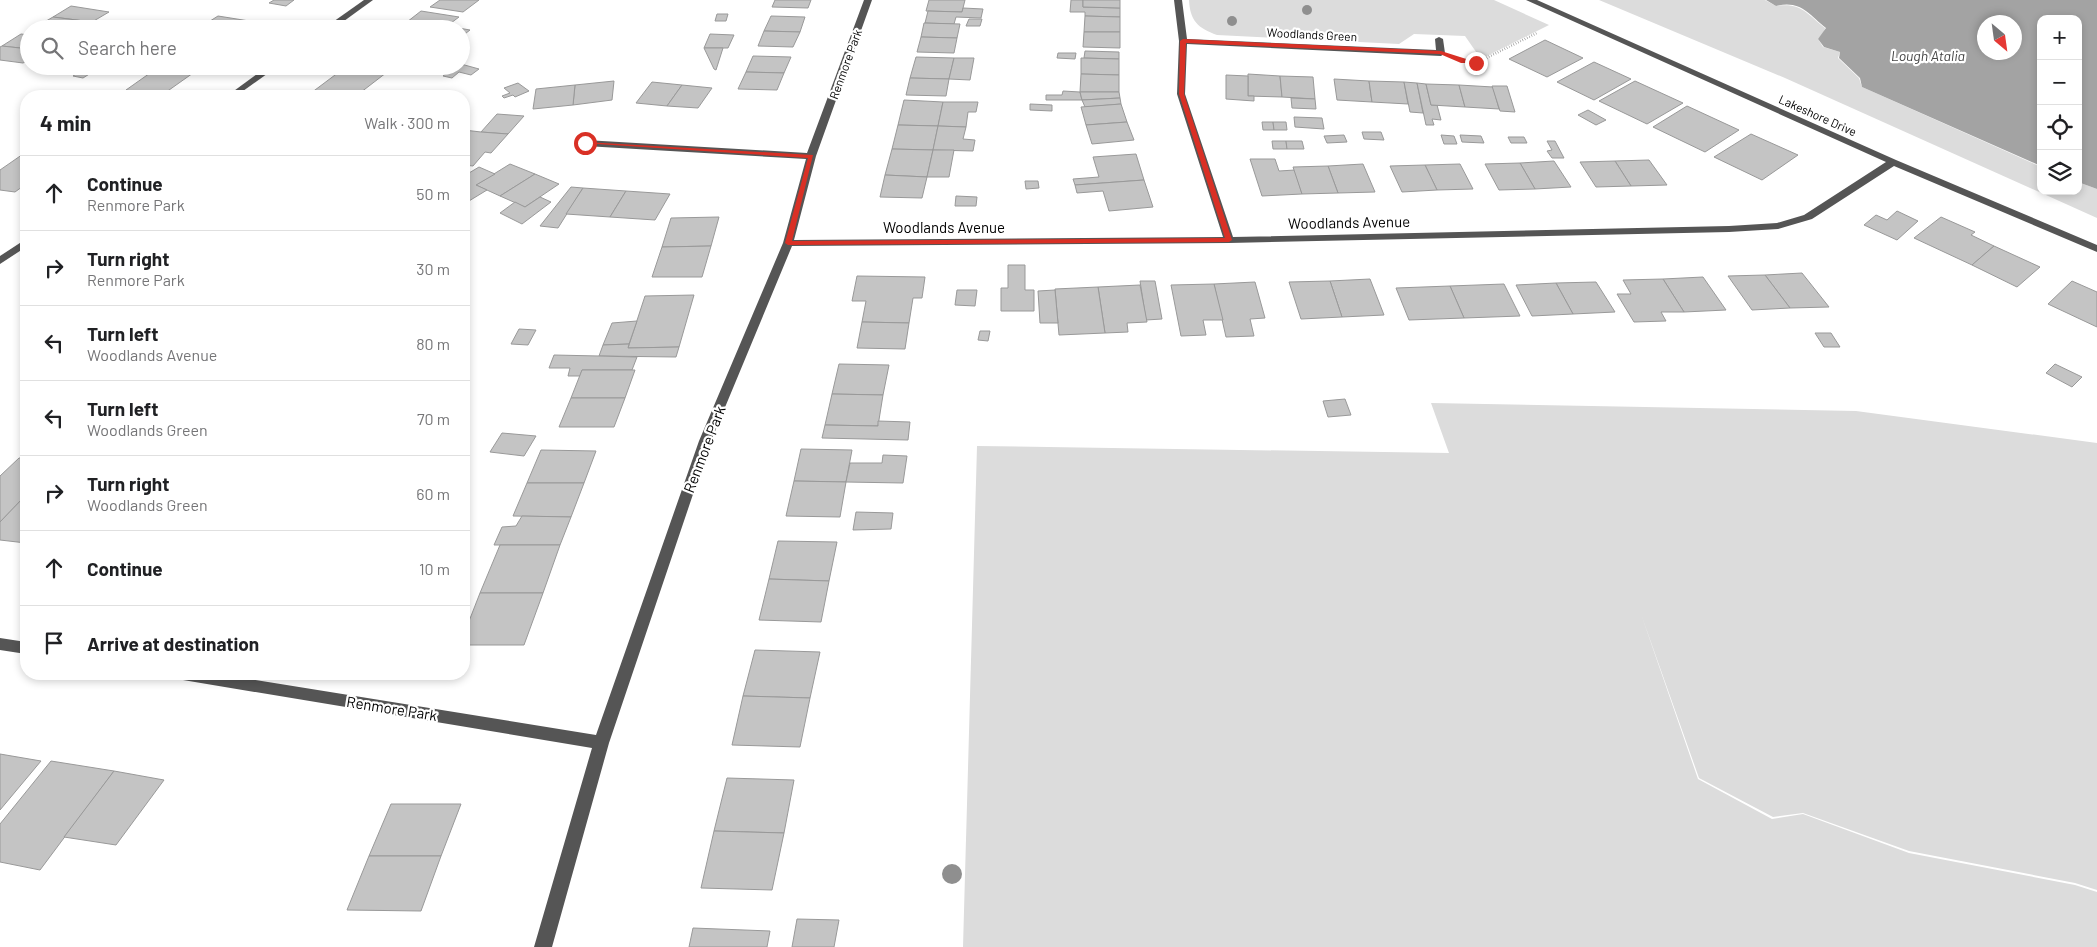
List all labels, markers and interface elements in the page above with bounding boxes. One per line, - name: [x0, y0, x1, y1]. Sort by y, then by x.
- north arrow: [1977, 15, 2022, 60]
- map controls: [2037, 15, 2082, 195]
- button: +: [2037, 15, 2082, 60]
- search box: [20, 20, 470, 75]
- street label: Woodlands Green: [1266, 25, 1358, 43]
- street label: Renmore Park: [826, 27, 864, 101]
- icon: search: [38, 34, 66, 62]
- text: Search here: [78, 36, 177, 59]
- water label: Lough Atalia: [1891, 47, 1965, 64]
- route end: [1465, 52, 1488, 75]
- button: −: [2037, 60, 2082, 105]
- street label: Lakeshore Drive: [1777, 92, 1859, 138]
- button: locate: [2037, 105, 2082, 150]
- text: 4 min: [40, 110, 91, 135]
- text: Walk · 300 m: [364, 113, 450, 132]
- route start: [574, 132, 597, 155]
- button: layers: [2037, 150, 2082, 195]
- text: Continue: [87, 172, 163, 195]
- icon: ahead: [40, 179, 68, 207]
- text: 50 m: [416, 184, 450, 203]
- text: Renmore Park: [87, 195, 185, 214]
- street label: Woodlands Avenue: [1288, 212, 1410, 232]
- street label: Woodlands Avenue: [883, 218, 1005, 236]
- text: Turn right: [87, 247, 169, 270]
- icon: right: [40, 254, 68, 282]
- text: 30 m: [416, 259, 450, 278]
- text: Renmore Park: [87, 270, 185, 289]
- text: Turn left: [87, 322, 158, 345]
- icon: left: [40, 329, 68, 357]
- text: 80 m: [416, 334, 450, 353]
- text: Woodlands Avenue: [87, 345, 217, 364]
- text: Turn left: [87, 397, 158, 420]
- street label: Renmore Park: [679, 403, 729, 495]
- icon: left: [40, 404, 68, 432]
- text: 70 m: [417, 409, 450, 428]
- text: Woodlands Green: [87, 420, 208, 439]
- text: Turn right: [87, 472, 169, 495]
- icon: right: [40, 479, 68, 507]
- text: 60 m: [416, 484, 450, 503]
- text: Woodlands Green: [87, 495, 208, 514]
- icon: ahead: [40, 554, 68, 582]
- text: Continue: [87, 557, 163, 580]
- text: 10 m: [419, 559, 450, 578]
- icon: arrive: [40, 629, 68, 657]
- text: Arrive at destination: [87, 632, 259, 655]
- street label: Renmore Park: [345, 692, 439, 724]

